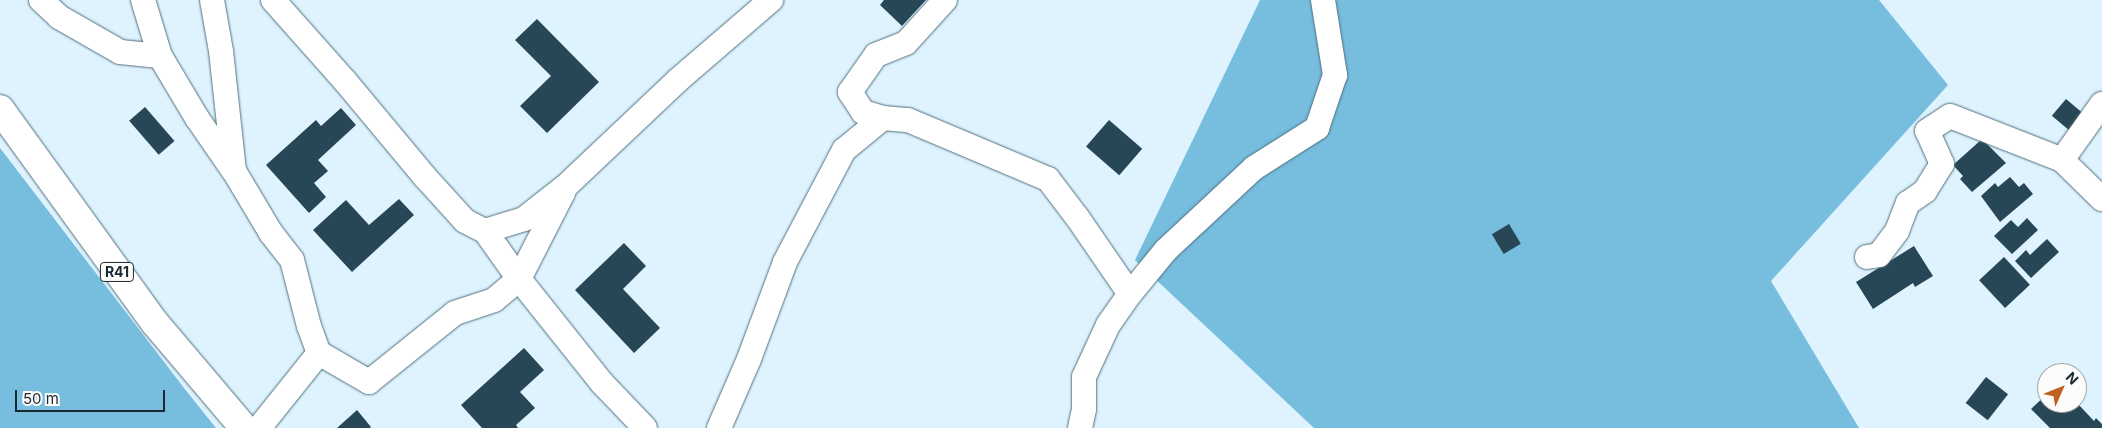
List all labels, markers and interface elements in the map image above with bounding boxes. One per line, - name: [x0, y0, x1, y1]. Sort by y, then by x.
- road number: R41: [100, 260, 134, 284]
- north arrow: [2037, 363, 2087, 413]
- text: N: [2063, 368, 2082, 388]
- scale bar: [18, 380, 168, 412]
- text: 50 m: [23, 389, 59, 408]

